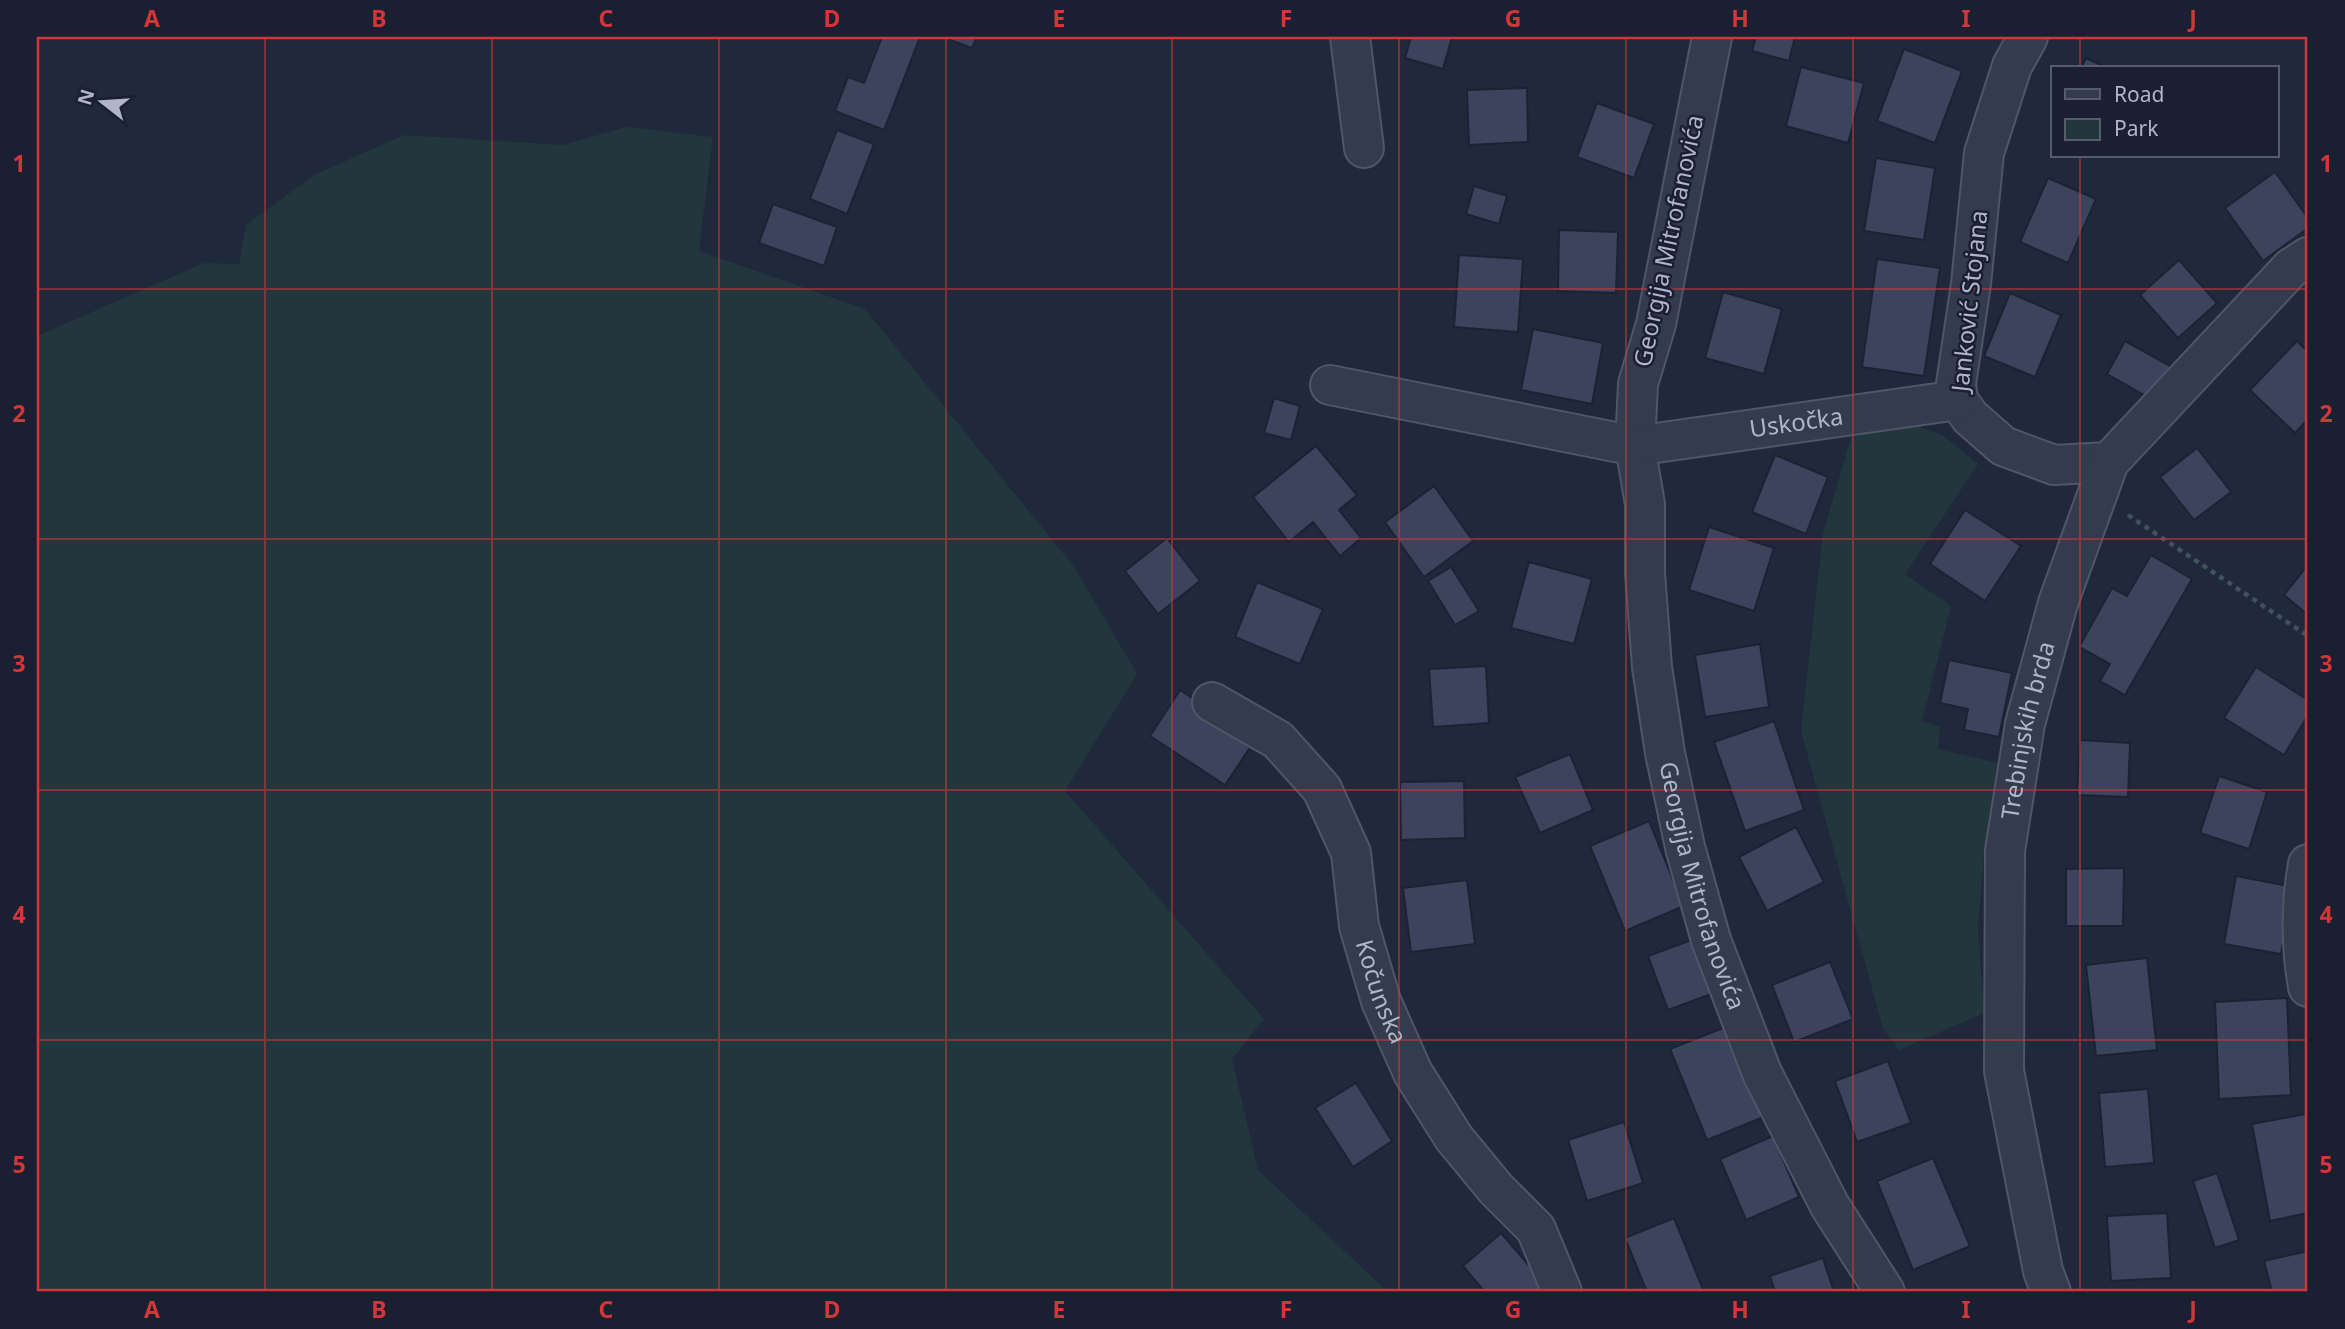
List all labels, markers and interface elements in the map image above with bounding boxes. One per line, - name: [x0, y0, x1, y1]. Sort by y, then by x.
- text: A: [144, 2, 160, 34]
- text: B: [371, 2, 387, 34]
- text: C: [599, 2, 614, 34]
- text: D: [824, 2, 840, 34]
- text: E: [1053, 2, 1065, 34]
- text: F: [1280, 2, 1292, 34]
- text: G: [1505, 2, 1521, 34]
- text: H: [1731, 2, 1749, 34]
- text: I: [1962, 2, 1971, 34]
- text: J: [2187, 2, 2197, 34]
- north arrow: [66, 66, 136, 136]
- legend: [2051, 66, 2278, 158]
- text: Road: [2114, 80, 2164, 108]
- text: N: [71, 86, 100, 108]
- street label: Georgija Mitrofanovića: [1625, 112, 1710, 370]
- text: Park: [2114, 114, 2159, 142]
- text: 1: [12, 147, 26, 179]
- text: 1: [2319, 147, 2333, 179]
- street label: Janković Stojana: [1942, 209, 1994, 395]
- text: 2: [12, 397, 26, 429]
- text: 2: [2319, 397, 2333, 429]
- street label: Uskočka: [1747, 399, 1845, 445]
- street label: Trebinjskih brda: [1992, 637, 2062, 822]
- text: 3: [12, 647, 26, 679]
- text: 3: [2319, 647, 2333, 679]
- street label: Georgija Mitrofanovića: [1652, 758, 1754, 1014]
- text: 4: [12, 898, 26, 930]
- text: 4: [2319, 898, 2333, 930]
- street label: Kočunska: [1349, 935, 1416, 1049]
- text: 5: [12, 1148, 26, 1180]
- text: 5: [2319, 1148, 2333, 1180]
- text: A: [144, 1293, 160, 1325]
- text: B: [371, 1293, 387, 1325]
- text: C: [599, 1293, 614, 1325]
- text: D: [824, 1293, 840, 1325]
- text: E: [1053, 1293, 1065, 1325]
- text: F: [1280, 1293, 1292, 1325]
- text: G: [1505, 1293, 1521, 1325]
- text: H: [1731, 1293, 1749, 1325]
- text: I: [1962, 1293, 1971, 1325]
- text: J: [2187, 1293, 2197, 1325]

